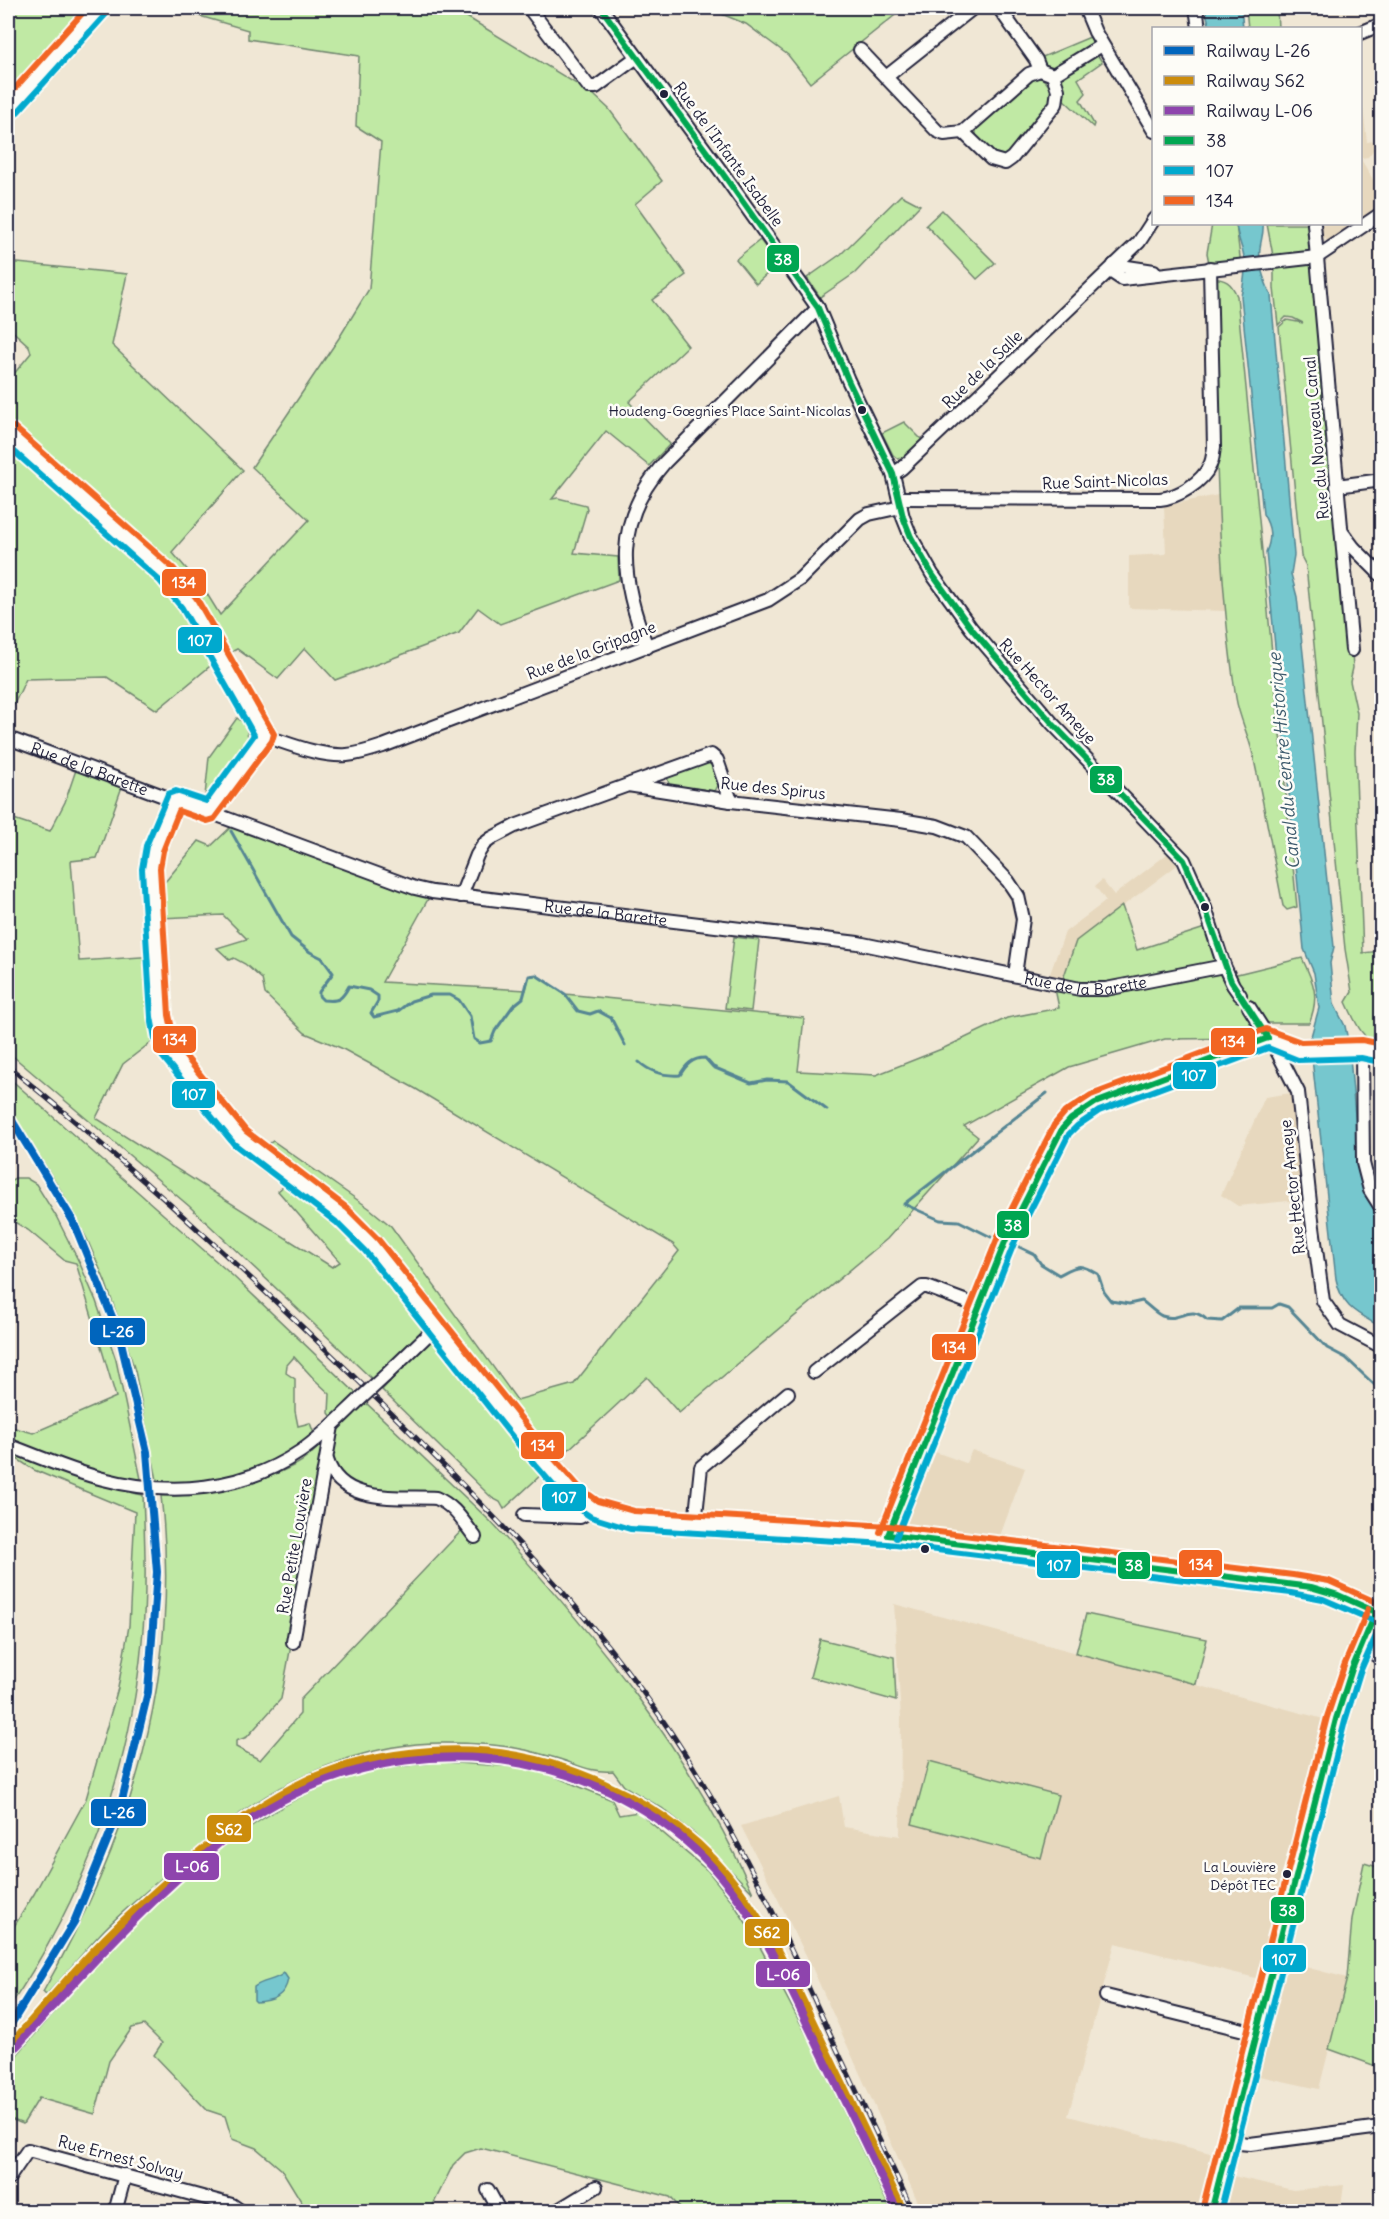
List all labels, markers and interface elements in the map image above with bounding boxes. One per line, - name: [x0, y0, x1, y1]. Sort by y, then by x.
- legend: [1152, 27, 1362, 225]
- text: Railway L-26: [1206, 39, 1310, 62]
- text: Railway S62: [1206, 69, 1305, 92]
- street label: Rue de l'Infante Isabelle: [670, 78, 788, 230]
- unlabelled marker: [658, 88, 670, 100]
- text: Railway L-06: [1206, 99, 1313, 122]
- text: 38: [1206, 129, 1227, 152]
- text: 107: [1206, 159, 1234, 182]
- text: 134: [1206, 189, 1234, 212]
- line badge: 38: [766, 244, 800, 273]
- text: 38: [774, 249, 792, 269]
- street label: Rue de la Salle: [938, 326, 1026, 412]
- street label: Rue du Nouveau Canal: [1299, 356, 1333, 520]
- place label: Houdeng-Gœgnies Place Saint-Nicolas: [609, 402, 851, 420]
- marker: Houdeng-Gœgnies Place Saint-Nicolas: [856, 404, 868, 416]
- street label: Rue Saint-Nicolas: [1042, 469, 1168, 493]
- line badge: 134: [161, 568, 207, 597]
- text: 134: [172, 572, 196, 592]
- street label: Rue de la Gripagne: [524, 616, 658, 684]
- line badge: 107: [177, 626, 223, 654]
- text: 107: [188, 630, 212, 650]
- street label: Rue Hector Ameye: [995, 634, 1101, 748]
- water label: Canal du Centre Historique: [1262, 650, 1304, 870]
- street label: Rue de la Barette: [28, 737, 151, 799]
- line badge: 38: [1089, 765, 1123, 794]
- text: 38: [1097, 769, 1115, 789]
- street label: Rue des Spirus: [719, 773, 827, 803]
- street label: Rue de la Barette: [543, 896, 668, 930]
- unlabelled marker: [1199, 901, 1211, 913]
- street label: Rue de la Barette: [1023, 968, 1148, 999]
- line badge: 134: [152, 1025, 197, 1054]
- line badge: 134: [1210, 1027, 1256, 1056]
- text: 134: [163, 1029, 187, 1049]
- text: 134: [1221, 1031, 1245, 1051]
- line badge: 107: [1172, 1061, 1217, 1090]
- text: 107: [1182, 1065, 1206, 1085]
- line badge: 107: [171, 1080, 216, 1109]
- text: 107: [182, 1084, 206, 1104]
- street label: Rue Hector Ameye: [1275, 1119, 1309, 1255]
- line badge: 38: [996, 1210, 1030, 1239]
- text: 38: [1004, 1215, 1022, 1235]
- line badge: L-26: [89, 1317, 146, 1346]
- text: L-26: [102, 1321, 134, 1341]
- line badge: 134: [931, 1333, 977, 1361]
- text: 134: [942, 1337, 966, 1357]
- line badge: 134: [520, 1431, 565, 1460]
- text: 134: [531, 1435, 555, 1455]
- street label: Rue Petite Louvière: [272, 1477, 316, 1615]
- line badge: 107: [541, 1483, 587, 1512]
- text: 107: [552, 1487, 576, 1507]
- unlabelled marker: [919, 1543, 931, 1555]
- line badge: 134: [1178, 1549, 1223, 1578]
- line badge: 107: [1036, 1550, 1081, 1579]
- line badge: 38: [1117, 1551, 1151, 1580]
- text: 134: [1189, 1554, 1213, 1574]
- text: 107: [1047, 1555, 1071, 1575]
- text: 38: [1125, 1555, 1143, 1575]
- line badge: L-26: [90, 1798, 147, 1827]
- text: L-26: [103, 1802, 135, 1822]
- line badge: S62: [206, 1814, 252, 1843]
- text: S62: [216, 1819, 243, 1839]
- line badge: L-06: [163, 1852, 220, 1881]
- text: L-06: [175, 1856, 209, 1876]
- place label: La Louvière Dépôt TEC: [1203, 1858, 1276, 1894]
- marker: La Louvière Dépôt TEC: [1281, 1868, 1293, 1880]
- line badge: 38: [1270, 1896, 1305, 1924]
- text: 38: [1279, 1900, 1297, 1920]
- line badge: S62: [744, 1918, 790, 1947]
- text: S62: [754, 1922, 781, 1942]
- line badge: 107: [1262, 1944, 1307, 1973]
- text: 107: [1272, 1949, 1296, 1969]
- line badge: L-06: [755, 1960, 811, 1988]
- text: L-06: [766, 1964, 800, 1984]
- street label: Rue Ernest Solvay: [56, 2131, 186, 2183]

